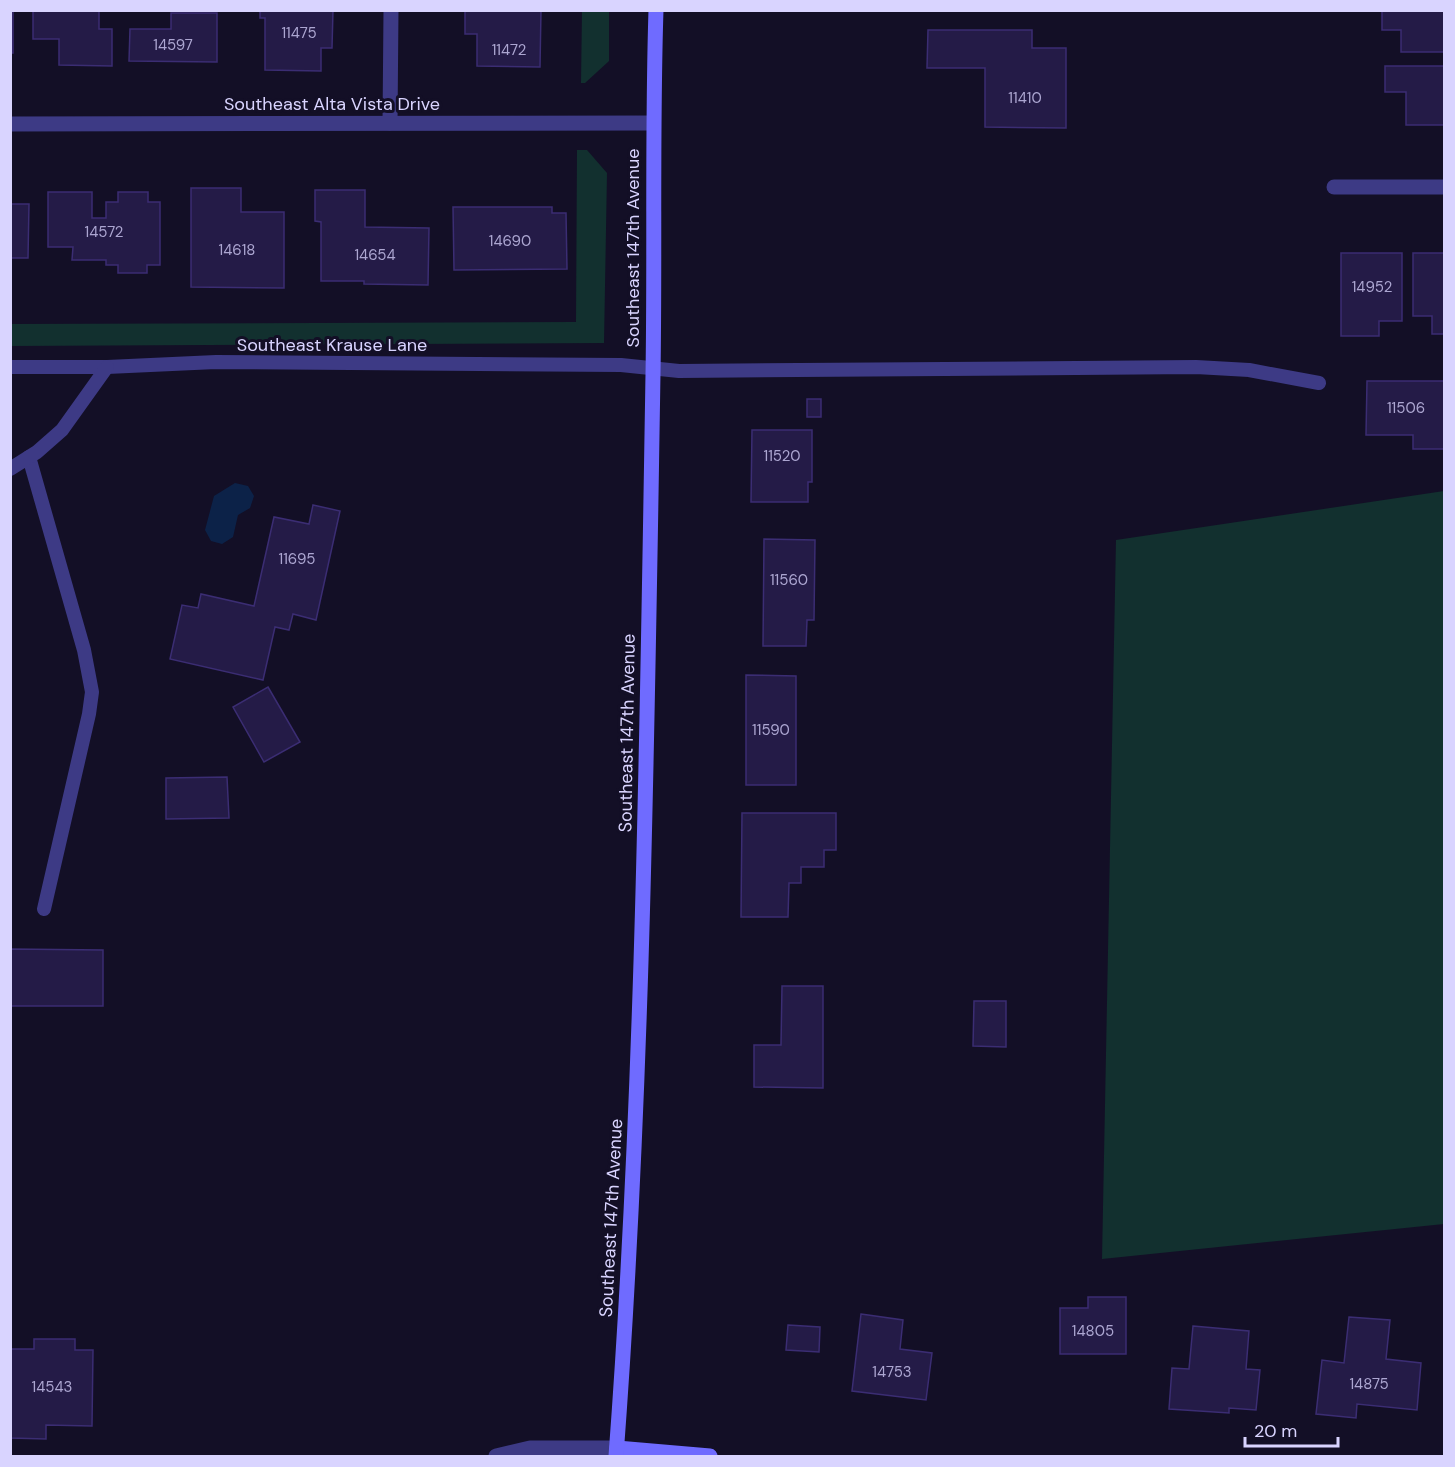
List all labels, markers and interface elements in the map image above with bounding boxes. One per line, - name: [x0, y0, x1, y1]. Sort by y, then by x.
- house number: 11475: [281, 23, 317, 43]
- house number: 14597: [153, 35, 193, 55]
- house number: 11472: [492, 40, 526, 60]
- house number: 11410: [1008, 88, 1042, 108]
- street label: Southeast Alta Vista Drive: [224, 92, 440, 116]
- street label: Southeast 147th Avenue: [621, 149, 645, 347]
- house number: 14572: [85, 222, 123, 242]
- house number: 14690: [489, 231, 531, 251]
- house number: 14618: [218, 240, 256, 260]
- house number: 14654: [354, 245, 396, 265]
- house number: 14952: [1352, 277, 1392, 297]
- street label: Southeast Krause Lane: [237, 333, 427, 357]
- house number: 11506: [1387, 398, 1425, 418]
- house number: 11520: [763, 446, 801, 466]
- house number: 11695: [278, 549, 316, 569]
- house number: 11560: [770, 570, 808, 590]
- street label: Southeast 147th Avenue: [613, 633, 641, 833]
- house number: 11590: [752, 720, 790, 740]
- street label: Southeast 147th Avenue: [594, 1118, 628, 1318]
- house number: 14805: [1072, 1321, 1114, 1341]
- house number: 14753: [872, 1362, 912, 1382]
- house number: 14875: [1349, 1374, 1389, 1394]
- house number: 14543: [32, 1377, 72, 1397]
- scale bar: [1245, 1410, 1338, 1448]
- text: 20 m: [1254, 1419, 1297, 1443]

